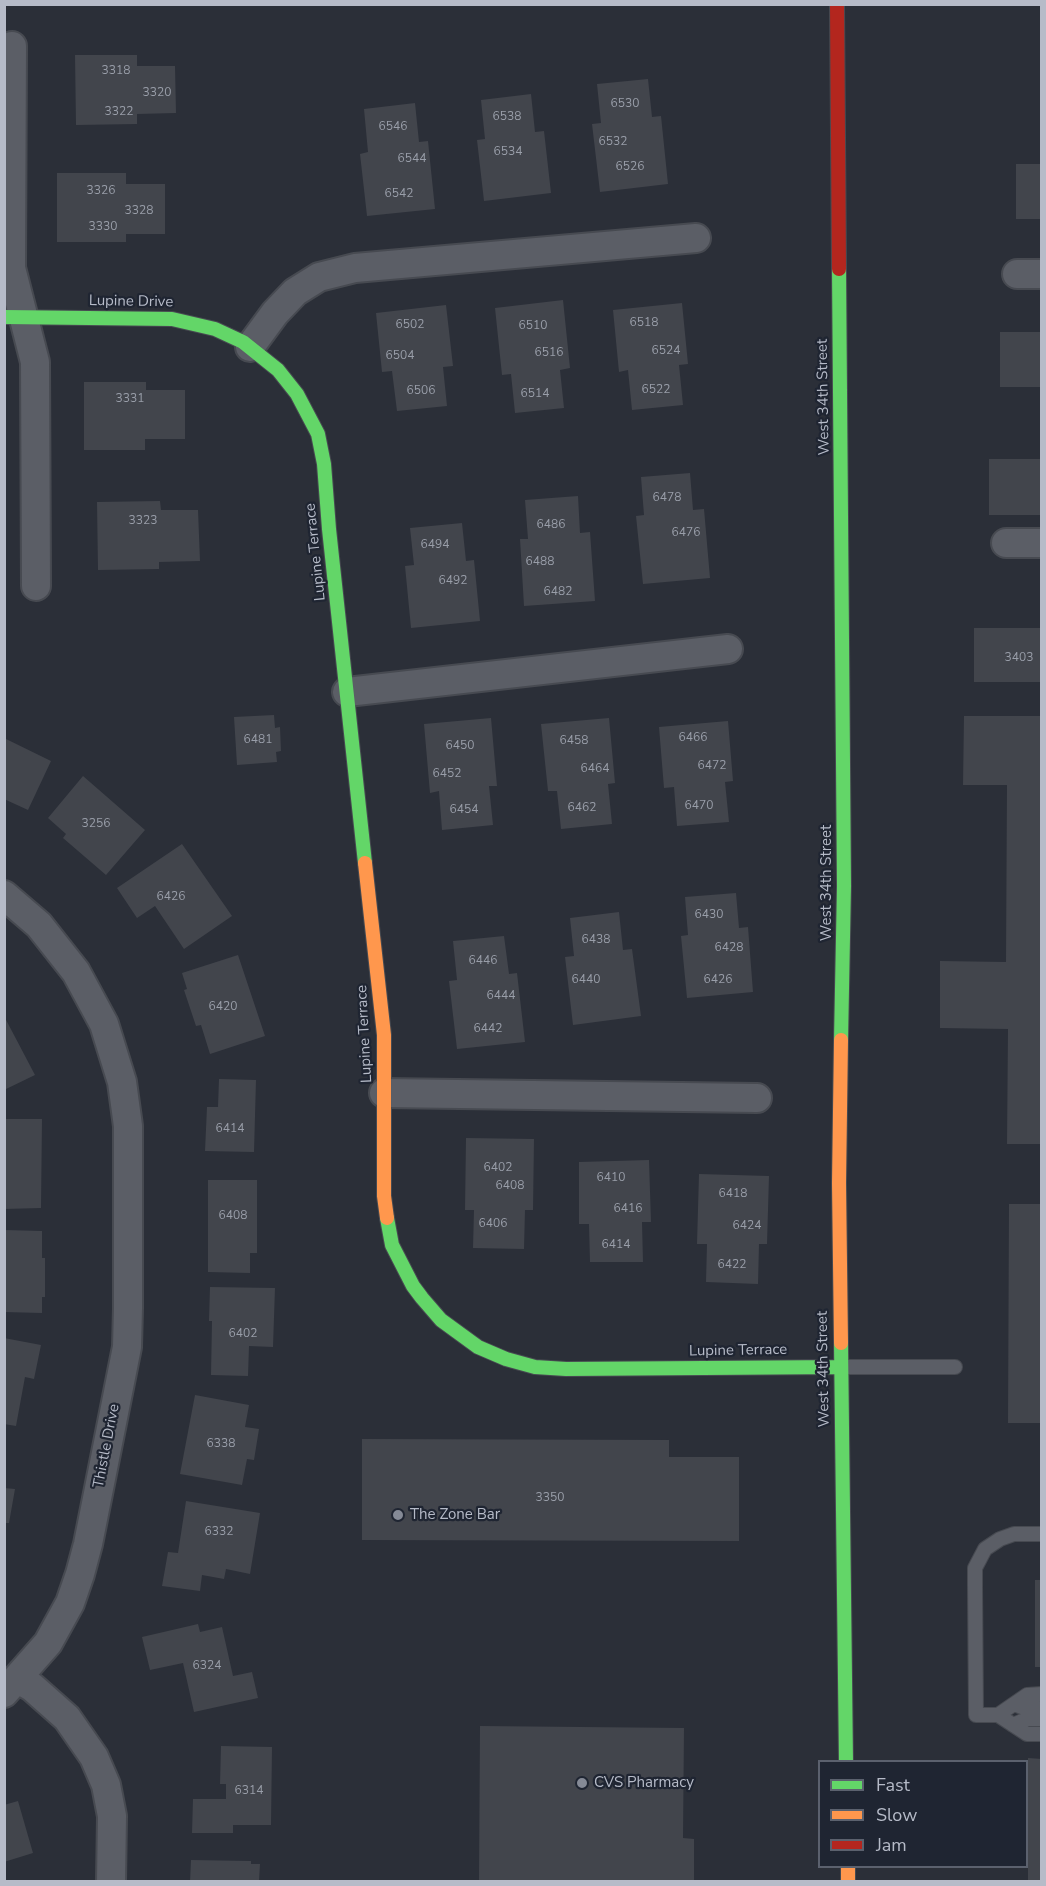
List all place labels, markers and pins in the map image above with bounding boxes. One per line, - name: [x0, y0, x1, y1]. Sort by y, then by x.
- place label: The Zone Bar: [410, 1506, 500, 1524]
- marker: The Zone Bar: [391, 1508, 405, 1522]
- place label: CVS Pharmacy: [594, 1774, 694, 1792]
- marker: CVS Pharmacy: [575, 1776, 589, 1790]

